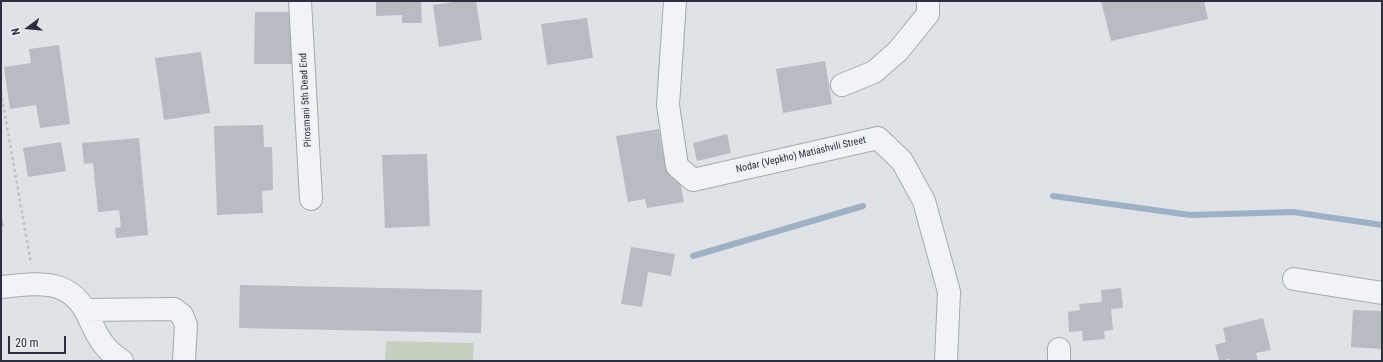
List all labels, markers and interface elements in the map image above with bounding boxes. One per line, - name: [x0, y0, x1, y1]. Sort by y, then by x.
- north arrow: [8, 8, 48, 48]
- text: N: [9, 26, 23, 36]
- street label: Pirosmani 5th Dead End: [298, 53, 314, 147]
- street label: Nodar (Vepkho) Matiashvili Street: [735, 134, 867, 176]
- scale bar: [10, 328, 68, 354]
- text: 20 m: [15, 336, 39, 350]

